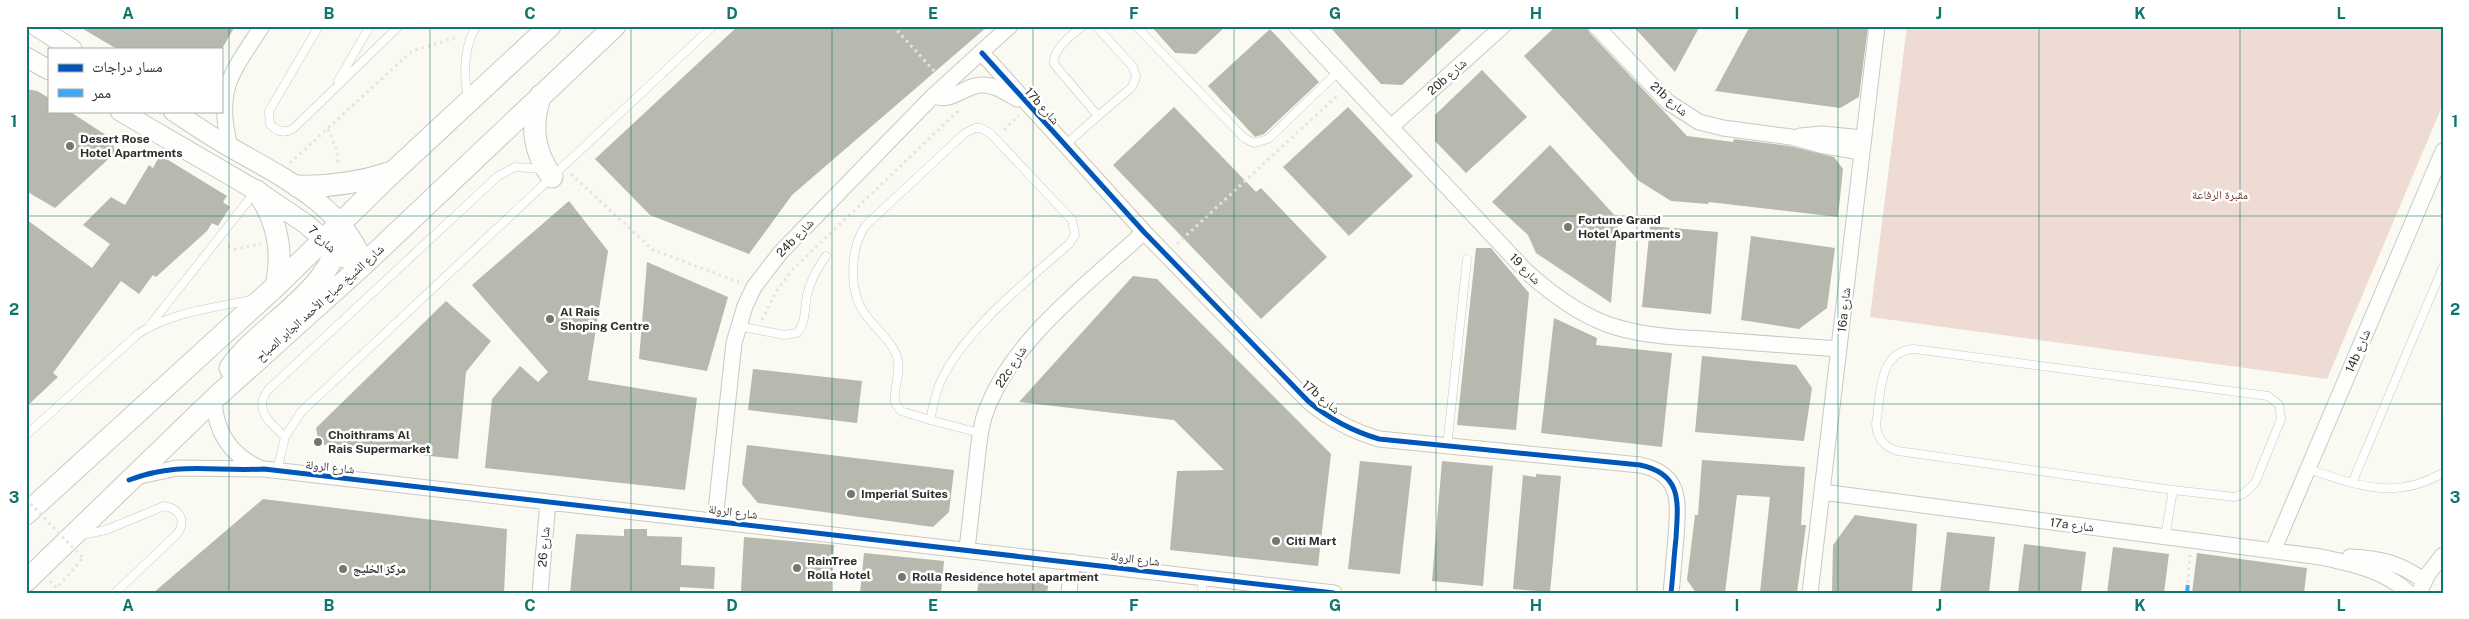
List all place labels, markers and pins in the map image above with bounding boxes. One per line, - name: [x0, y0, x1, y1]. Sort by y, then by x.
- place label: Desert Rose Hotel Apartments: [80, 132, 183, 160]
- marker: Desert Rose Hotel Apartments: [64, 140, 76, 152]
- place label: Fortune Grand Hotel Apartments: [1578, 213, 1681, 241]
- marker: Fortune Grand Hotel Apartments: [1562, 221, 1574, 233]
- place label: Al Rais Shoping Centre: [560, 305, 650, 333]
- marker: Al Rais Shoping Centre: [544, 313, 556, 325]
- place label: Choithrams Al Rais Supermarket: [328, 428, 431, 456]
- marker: Choithrams Al Rais Supermarket: [312, 436, 324, 448]
- place label: Imperial Suites: [861, 487, 948, 501]
- marker: Imperial Suites: [845, 488, 857, 500]
- place label: Citi Mart: [1286, 534, 1336, 548]
- marker: Citi Mart: [1270, 535, 1282, 547]
- place label: RainTree Rolla Hotel: [807, 554, 871, 582]
- place label: مركز الخليج: [353, 562, 406, 577]
- marker: RainTree Rolla Hotel: [791, 562, 803, 574]
- marker: مركز الخليج: [337, 563, 349, 575]
- place label: Rolla Residence hotel apartment: [912, 570, 1099, 584]
- marker: Rolla Residence hotel apartment: [896, 571, 908, 583]

